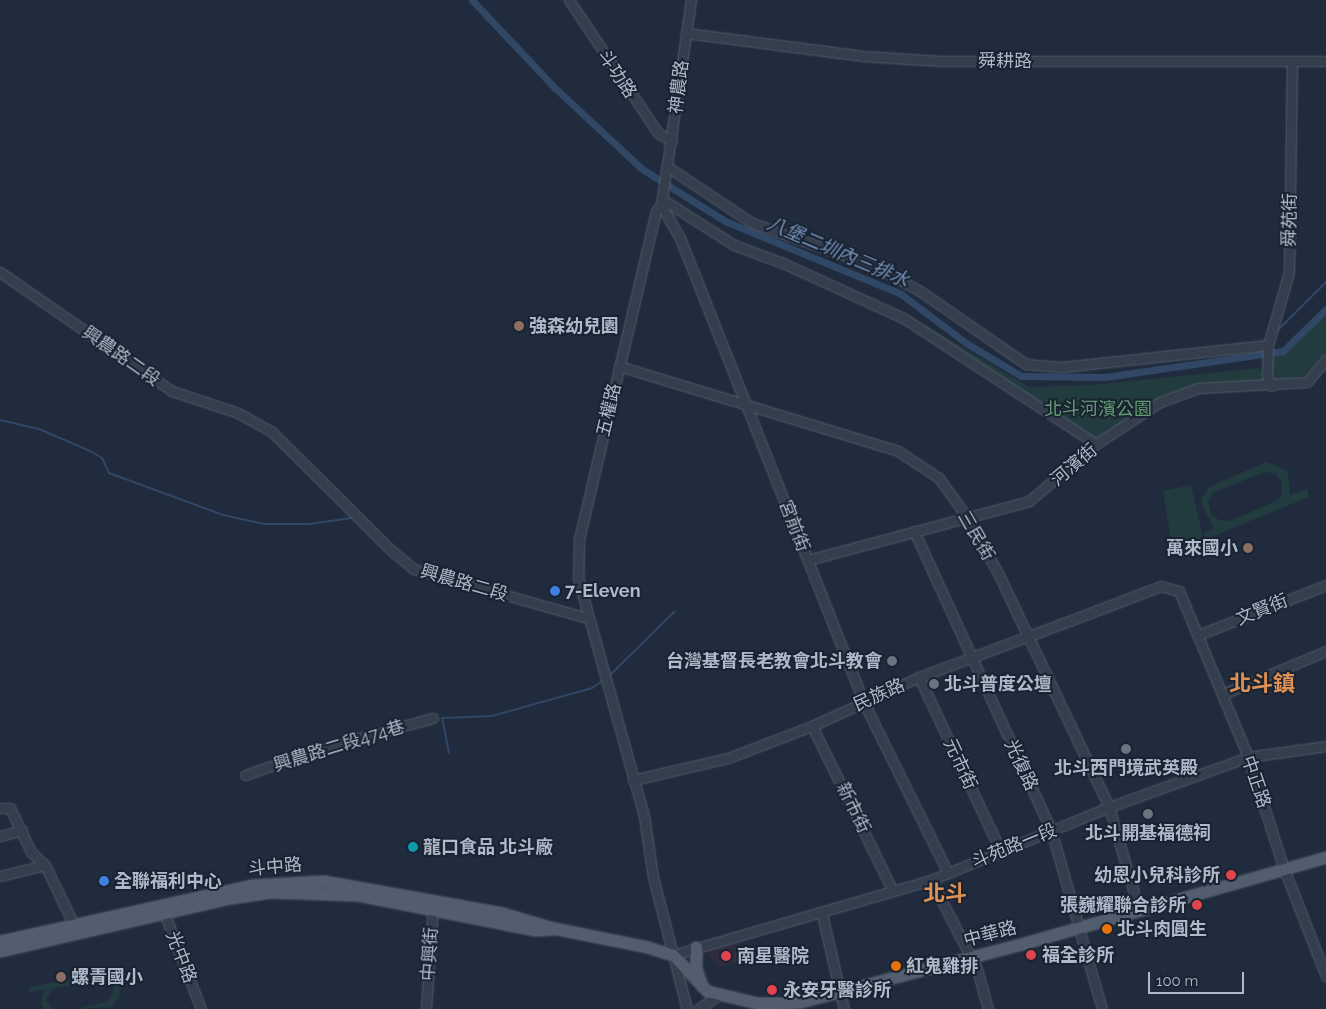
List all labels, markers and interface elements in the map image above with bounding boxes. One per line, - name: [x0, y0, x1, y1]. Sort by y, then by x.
- street label: 斗功路: [593, 46, 641, 102]
- street label: 舜耕路: [978, 50, 1032, 72]
- street label: 神農路: [665, 59, 693, 115]
- street label: 舜苑街: [1279, 193, 1301, 247]
- water label: 八堡二圳內三排水: [764, 212, 912, 292]
- place label: 強森幼兒園: [529, 315, 619, 337]
- marker: 強森幼兒園: [513, 320, 525, 332]
- street label: 興農路二段: [78, 321, 164, 391]
- street label: 五權路: [592, 381, 626, 439]
- park label: 北斗河濱公園: [1044, 398, 1152, 420]
- street label: 河濱街: [1046, 439, 1102, 491]
- street label: 宮前街: [774, 497, 814, 555]
- street label: 三民街: [953, 507, 999, 565]
- place label: 萬來國小: [1166, 537, 1238, 559]
- marker: 萬來國小: [1242, 542, 1254, 554]
- street label: 興農路二段: [418, 560, 510, 606]
- place label: 7-Eleven: [565, 580, 641, 602]
- marker: 7-Eleven: [549, 585, 561, 597]
- street label: 文賢街: [1233, 590, 1291, 630]
- place label: 台灣基督長老教會北斗教會: [666, 650, 882, 672]
- marker: 台灣基督長老教會北斗教會: [886, 655, 898, 667]
- district label: 北斗鎮: [1229, 671, 1295, 697]
- place label: 北斗普度公壇: [944, 673, 1052, 695]
- street label: 民族路: [850, 674, 908, 716]
- marker: 北斗普度公壇: [928, 678, 940, 690]
- street label: 興農路二段474巷: [271, 716, 407, 776]
- street label: 元市街: [939, 735, 981, 793]
- street label: 光復路: [1000, 736, 1042, 794]
- marker: 北斗西門境武英殿: [1120, 743, 1132, 755]
- street label: 中正路: [1237, 753, 1275, 811]
- place label: 北斗西門境武英殿: [1054, 757, 1198, 779]
- street label: 新市街: [831, 779, 875, 837]
- marker: 北斗開基福德祠: [1142, 808, 1154, 820]
- street label: 斗苑路一段: [968, 819, 1060, 873]
- place label: 北斗開基福德祠: [1085, 822, 1211, 844]
- place label: 龍口食品 北斗廠: [423, 836, 553, 858]
- marker: 龍口食品 北斗廠: [407, 841, 419, 853]
- street label: 斗中路: [247, 854, 303, 880]
- place label: 幼恩小兒科診所: [1094, 864, 1220, 886]
- marker: 幼恩小兒科診所: [1224, 868, 1238, 882]
- place label: 全聯福利中心: [114, 870, 222, 892]
- marker: 全聯福利中心: [98, 875, 110, 887]
- district label: 北斗: [923, 881, 967, 907]
- place label: 張巍耀聯合診所: [1060, 894, 1186, 916]
- marker: 張巍耀聯合診所: [1190, 898, 1204, 912]
- street label: 中華路: [961, 917, 1019, 951]
- place label: 北斗肉圓生: [1117, 918, 1207, 940]
- marker: 北斗肉圓生: [1101, 923, 1113, 935]
- street label: 中興街: [417, 926, 443, 982]
- street label: 光中路: [161, 928, 201, 986]
- place label: 福全診所: [1042, 944, 1114, 966]
- place label: 南星醫院: [737, 945, 809, 967]
- marker: 福全診所: [1024, 948, 1038, 962]
- marker: 南星醫院: [719, 949, 733, 963]
- place label: 紅鬼雞排: [906, 955, 978, 977]
- marker: 紅鬼雞排: [890, 960, 902, 972]
- scale bar: [1151, 962, 1247, 994]
- place label: 螺青國小: [71, 966, 143, 988]
- marker: 螺青國小: [55, 971, 67, 983]
- text: 100 m: [1156, 972, 1198, 990]
- place label: 永安牙醫診所: [783, 979, 891, 1001]
- marker: 永安牙醫診所: [765, 983, 779, 997]

